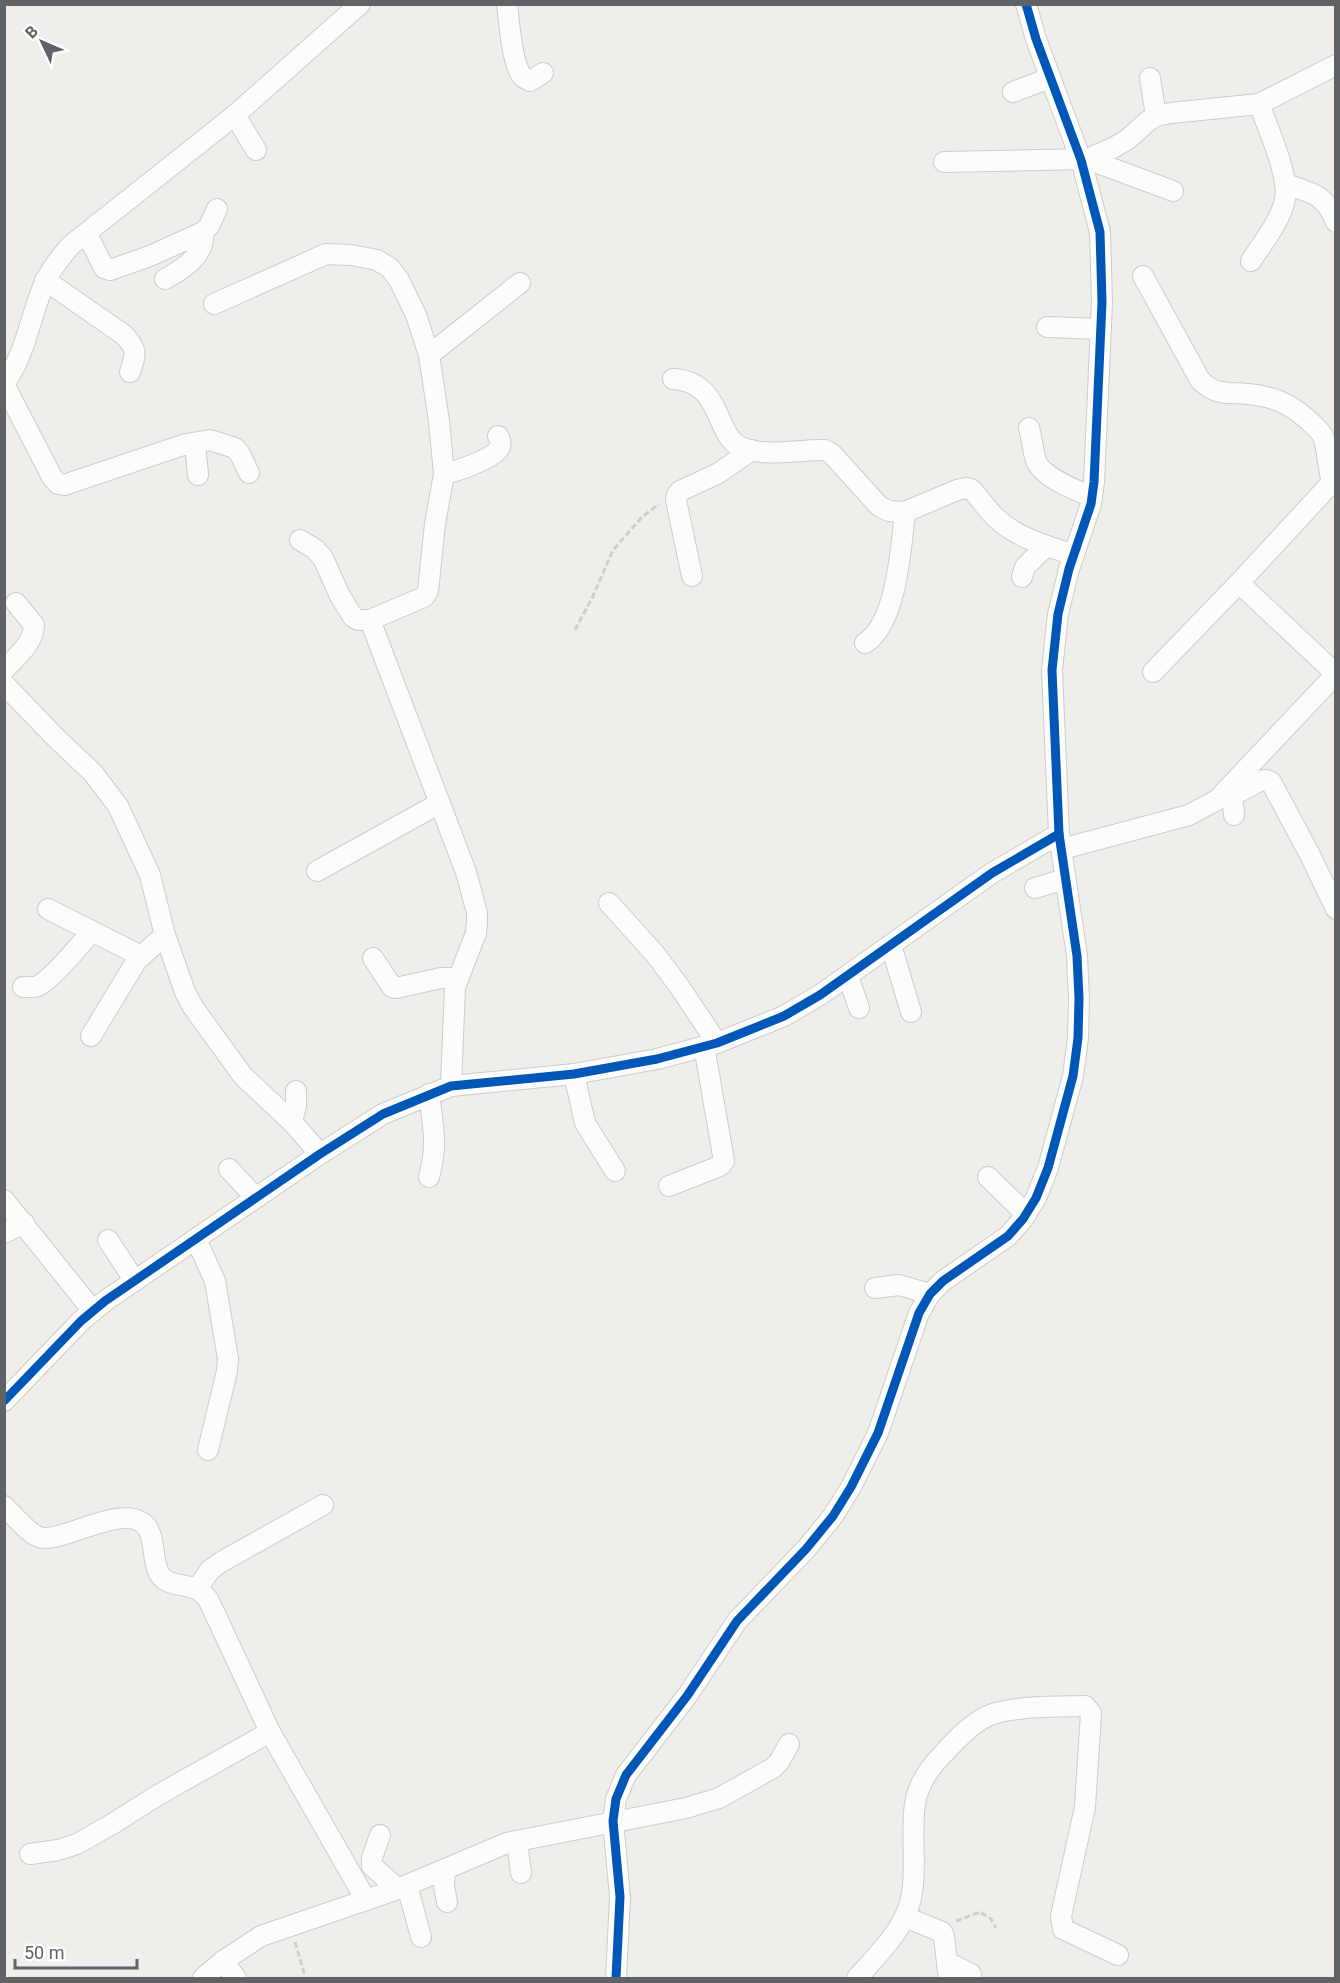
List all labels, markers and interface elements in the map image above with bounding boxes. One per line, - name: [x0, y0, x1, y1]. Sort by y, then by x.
- north arrow: [12, 12, 72, 72]
- text: B: [21, 22, 42, 42]
- scale bar: [15, 1932, 136, 1970]
- text: 50 m: [24, 1942, 64, 1963]

